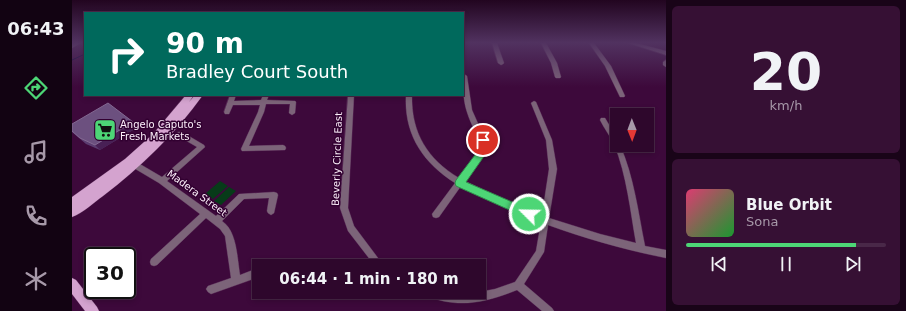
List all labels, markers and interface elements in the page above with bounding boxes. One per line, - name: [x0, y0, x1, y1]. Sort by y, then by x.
- text: 06:43: [7, 18, 65, 39]
- text: 90 m: [166, 27, 244, 60]
- icon: right: [100, 28, 152, 80]
- text: 20: [750, 42, 822, 102]
- text: Bradley Court South: [166, 61, 348, 82]
- icon: directions: [22, 74, 50, 102]
- text: km/h: [770, 98, 802, 113]
- north arrow: [610, 108, 654, 152]
- map controls: [610, 108, 654, 152]
- street label: Beverly Circle East: [330, 112, 344, 206]
- supermarket icon: Angelo Caputo's Fresh Markets: [92, 117, 118, 143]
- place label: Angelo Caputo's Fresh Markets: [120, 119, 202, 142]
- pin: [466, 123, 500, 157]
- icon: arrive: [472, 129, 494, 151]
- icon: music: [22, 138, 50, 166]
- street label: Madera Street: [165, 168, 229, 218]
- position arrow: [508, 193, 550, 235]
- text: Blue Orbit: [746, 196, 832, 214]
- icon: phone: [22, 202, 50, 230]
- text: Sona: [746, 214, 778, 229]
- speed limit sign: 30: [84, 247, 136, 299]
- icon: previous: [708, 253, 730, 275]
- icon: pause: [775, 253, 797, 275]
- icon: next: [842, 253, 864, 275]
- icon: climate: [22, 265, 50, 293]
- text: 06:44 · 1 min · 180 m: [279, 270, 459, 288]

